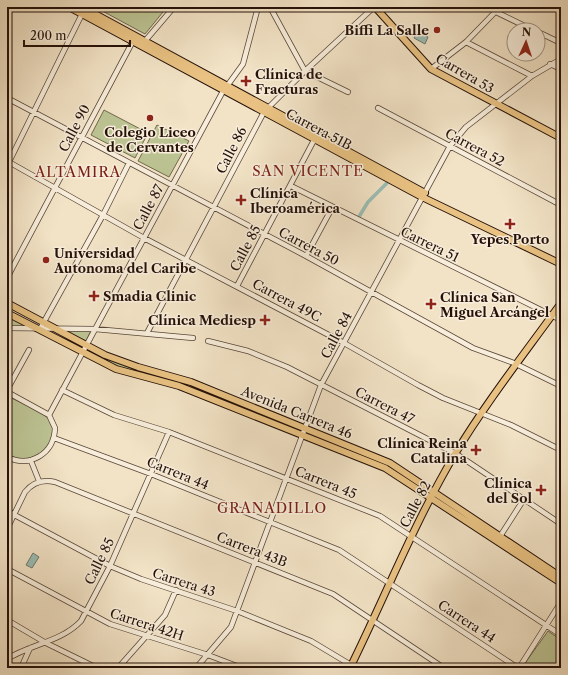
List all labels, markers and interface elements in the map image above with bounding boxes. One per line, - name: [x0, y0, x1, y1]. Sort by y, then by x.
- scale bar: [24, 22, 130, 48]
- place label: Biffi La Salle: [345, 22, 429, 38]
- north arrow: [506, 22, 546, 62]
- marker: Biffi La Salle: [432, 25, 442, 35]
- text: N: [521, 25, 532, 39]
- text: 200 m: [30, 28, 67, 43]
- street label: Carrera 53: [433, 50, 497, 96]
- place label: Clínica de Fracturas: [255, 66, 323, 97]
- marker: Clínica de Fracturas: [240, 75, 252, 87]
- street label: Calle 90: [55, 102, 93, 154]
- street label: Carrera 51B: [283, 105, 355, 153]
- marker: Colegio Liceo de Cervantes: [145, 113, 155, 123]
- street label: Calle 86: [212, 123, 250, 176]
- place label: Colegio Liceo de Cervantes: [104, 124, 196, 155]
- street label: Carrera 52: [443, 125, 507, 169]
- district label: SAN VICENTE: [252, 162, 364, 180]
- district label: ALTAMIRA: [34, 163, 121, 181]
- street label: Calle 87: [129, 181, 167, 233]
- place label: Clínica Iberoamérica: [250, 185, 341, 216]
- marker: Clínica Iberoamérica: [235, 194, 247, 206]
- marker: Yepes Porto: [504, 218, 516, 230]
- street label: Calle 85: [226, 222, 264, 274]
- street label: Carrera 50: [276, 223, 342, 269]
- street label: Carrera 51: [398, 223, 462, 265]
- place label: Yepes Porto: [470, 231, 549, 247]
- place label: Universidad Autonoma del Caribe: [53, 245, 196, 276]
- marker: Universidad Autonoma del Caribe: [41, 255, 51, 265]
- street label: Carrera 49C: [250, 275, 324, 325]
- place label: Smadia Clinic: [103, 288, 196, 304]
- place label: Clínica San Miguel Arcángel: [440, 289, 550, 320]
- marker: Smadia Clinic: [88, 290, 100, 302]
- marker: Clínica San Miguel Arcángel: [425, 298, 437, 310]
- street label: Calle 84: [317, 309, 355, 361]
- place label: Clínica Mediesp: [148, 312, 256, 328]
- marker: Clínica Mediesp: [259, 314, 271, 326]
- street label: Avenida Carrera 46: [238, 382, 355, 442]
- street label: Carrera 47: [353, 383, 418, 427]
- place label: Clínica Reina Catalina: [377, 435, 467, 466]
- marker: Clínica Reina Catalina: [470, 444, 482, 456]
- street label: Carrera 44: [145, 453, 211, 493]
- street label: Carrera 45: [293, 462, 359, 502]
- place label: Clínica del Sol: [484, 475, 532, 506]
- street label: Calle 82: [396, 478, 434, 530]
- marker: Clínica del Sol: [535, 484, 547, 496]
- district label: GRANADILLO: [217, 499, 327, 517]
- street label: Carrera 43B: [214, 528, 290, 570]
- street label: Calle 85: [81, 535, 117, 587]
- street label: Carrera 43: [151, 564, 217, 600]
- street label: Carrera 44: [435, 596, 499, 646]
- street label: Carrera 42H: [108, 605, 186, 643]

